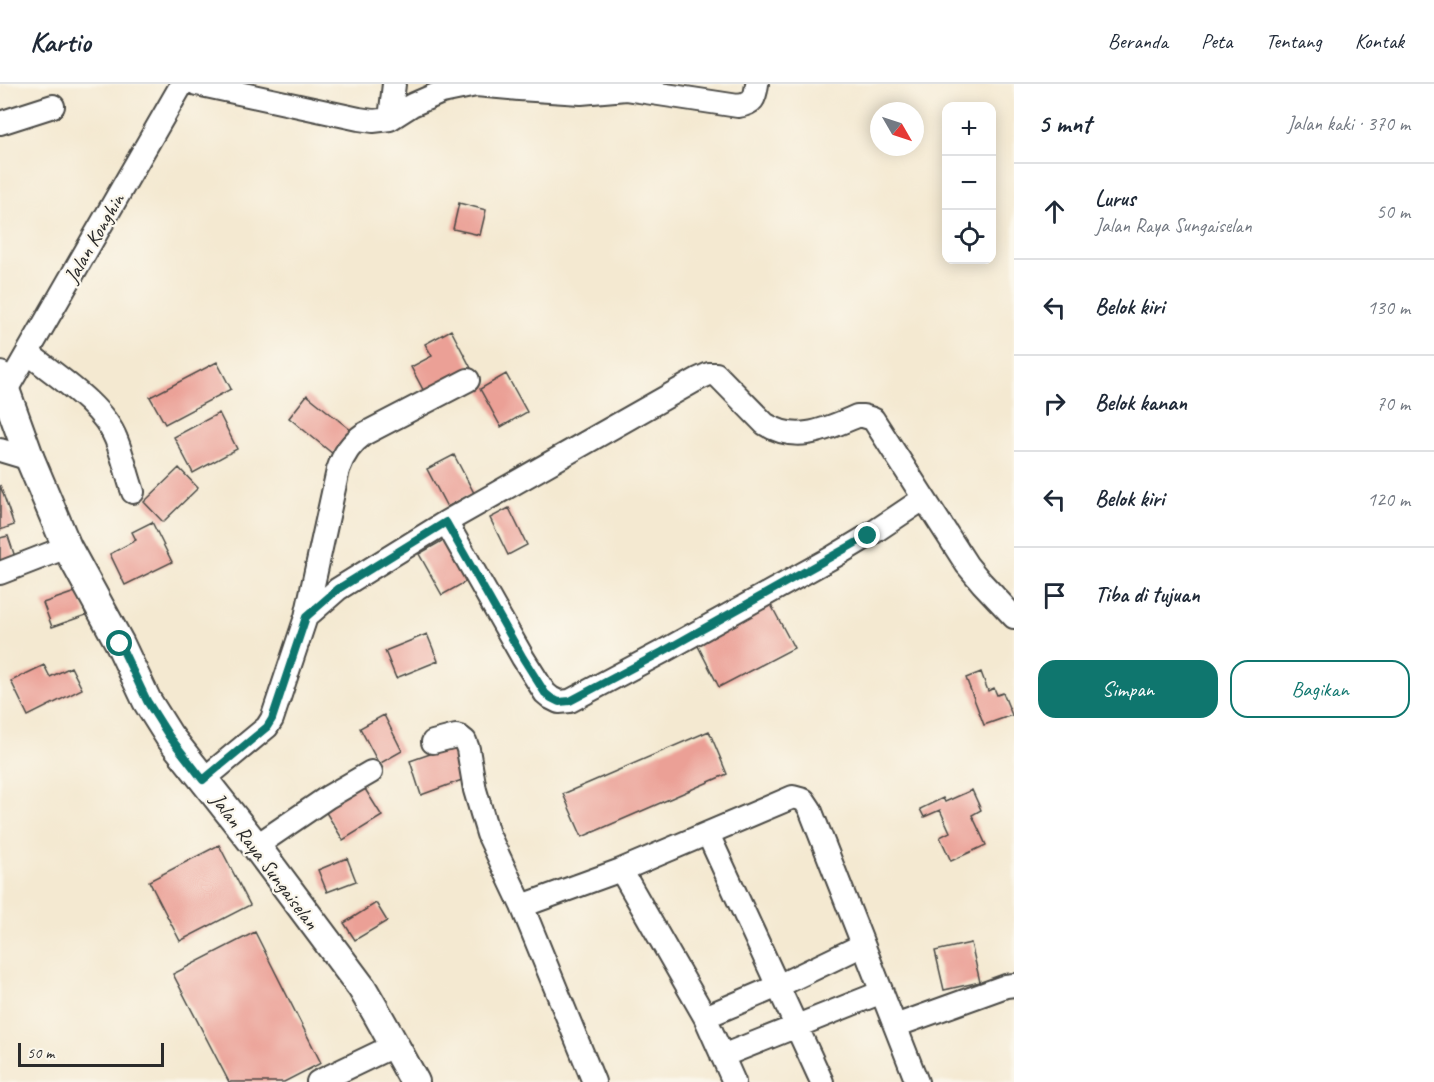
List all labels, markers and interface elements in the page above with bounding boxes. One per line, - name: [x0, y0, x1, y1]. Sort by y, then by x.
- text: Kartio: [30, 24, 91, 59]
- text: Beranda: [1108, 28, 1168, 54]
- text: Peta: [1201, 28, 1232, 54]
- text: Tentang: [1265, 28, 1322, 54]
- text: Kontak: [1355, 28, 1404, 54]
- north arrow: [870, 102, 924, 156]
- map controls: [942, 102, 996, 264]
- button: +: [942, 102, 996, 156]
- text: 5 mnt: [1038, 107, 1091, 140]
- text: Jalan kaki · 370 m: [1287, 111, 1410, 136]
- button: −: [942, 156, 996, 210]
- text: Lurus: [1095, 185, 1135, 213]
- street label: Jalan Konghin: [58, 187, 131, 288]
- icon: ahead: [1038, 195, 1071, 228]
- text: 50 m: [1376, 199, 1410, 224]
- button: locate: [942, 210, 996, 264]
- text: Jalan Raya Sungaiselan: [1095, 213, 1252, 238]
- icon: left: [1038, 291, 1071, 324]
- text: Belok kiri: [1095, 293, 1164, 321]
- text: 130 m: [1367, 295, 1410, 320]
- icon: right: [1038, 387, 1071, 420]
- text: Belok kanan: [1095, 389, 1187, 417]
- text: 70 m: [1376, 391, 1410, 416]
- icon: left: [1038, 483, 1071, 516]
- text: Belok kiri: [1095, 485, 1164, 513]
- text: 120 m: [1367, 487, 1410, 512]
- route end: [854, 522, 880, 548]
- icon: arrive: [1038, 579, 1071, 612]
- text: Tiba di tujuan: [1095, 581, 1200, 609]
- route start: [106, 630, 132, 656]
- button: Simpan: [1038, 660, 1218, 718]
- button: Bagikan: [1230, 660, 1410, 718]
- street label: Jalan Raya Sungaiselan: [204, 787, 325, 935]
- scale bar: [18, 1040, 164, 1068]
- text: 50 m: [27, 1043, 54, 1063]

